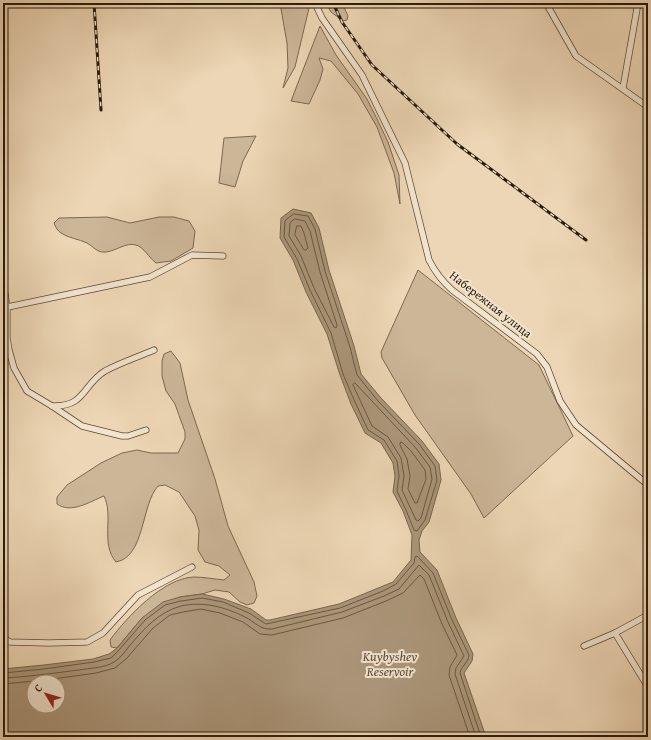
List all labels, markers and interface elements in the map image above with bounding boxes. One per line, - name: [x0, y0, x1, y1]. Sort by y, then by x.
- street label: Набережная улица: [446, 266, 536, 342]
- water label: Kuybyshev Reservoir: [362, 647, 417, 681]
- north arrow: [26, 674, 66, 714]
- text: С: [30, 680, 46, 695]

